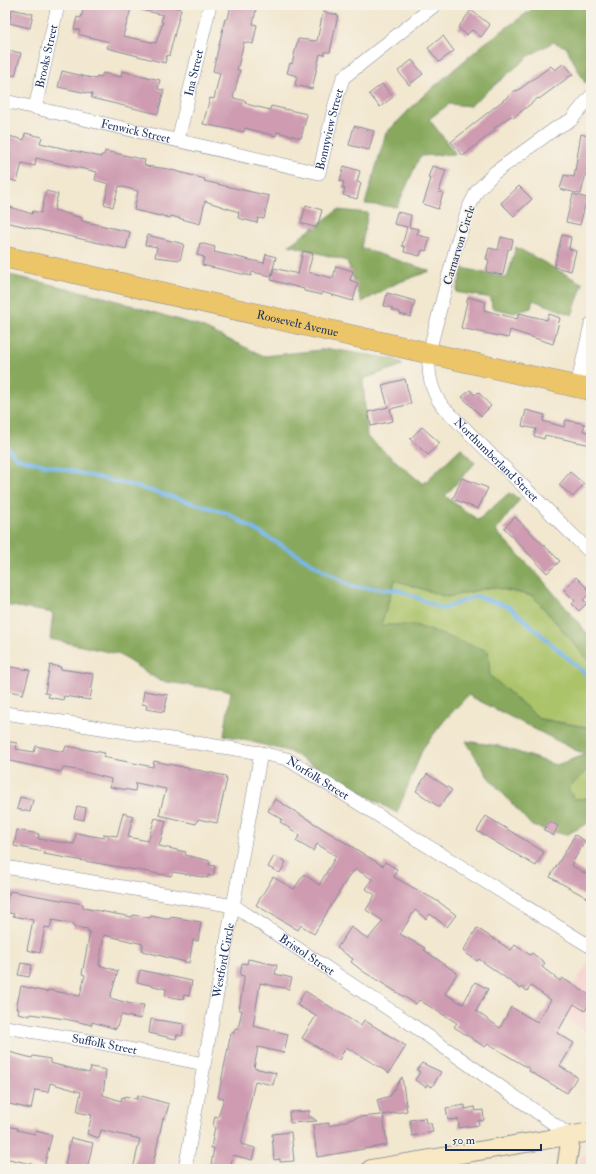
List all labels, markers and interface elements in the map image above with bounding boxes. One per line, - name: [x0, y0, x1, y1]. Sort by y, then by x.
- street label: Brooks Street: [33, 23, 61, 90]
- street label: Ina Street: [182, 48, 207, 98]
- street label: Bonnyview Street: [313, 87, 347, 172]
- street label: Fenwick Street: [99, 116, 172, 147]
- street label: Carnarvon Circle: [440, 203, 479, 287]
- street label: Roosevelt Avenue: [255, 307, 340, 340]
- street label: Northumberland Street: [450, 415, 542, 505]
- street label: Norfolk Street: [284, 754, 352, 803]
- street label: Westford Circle: [209, 922, 238, 1000]
- street label: Bristol Street: [276, 931, 337, 979]
- street label: Suffolk Street: [71, 1031, 138, 1058]
- scale bar: [446, 1126, 541, 1152]
- text: 50 m: [452, 1133, 476, 1148]

